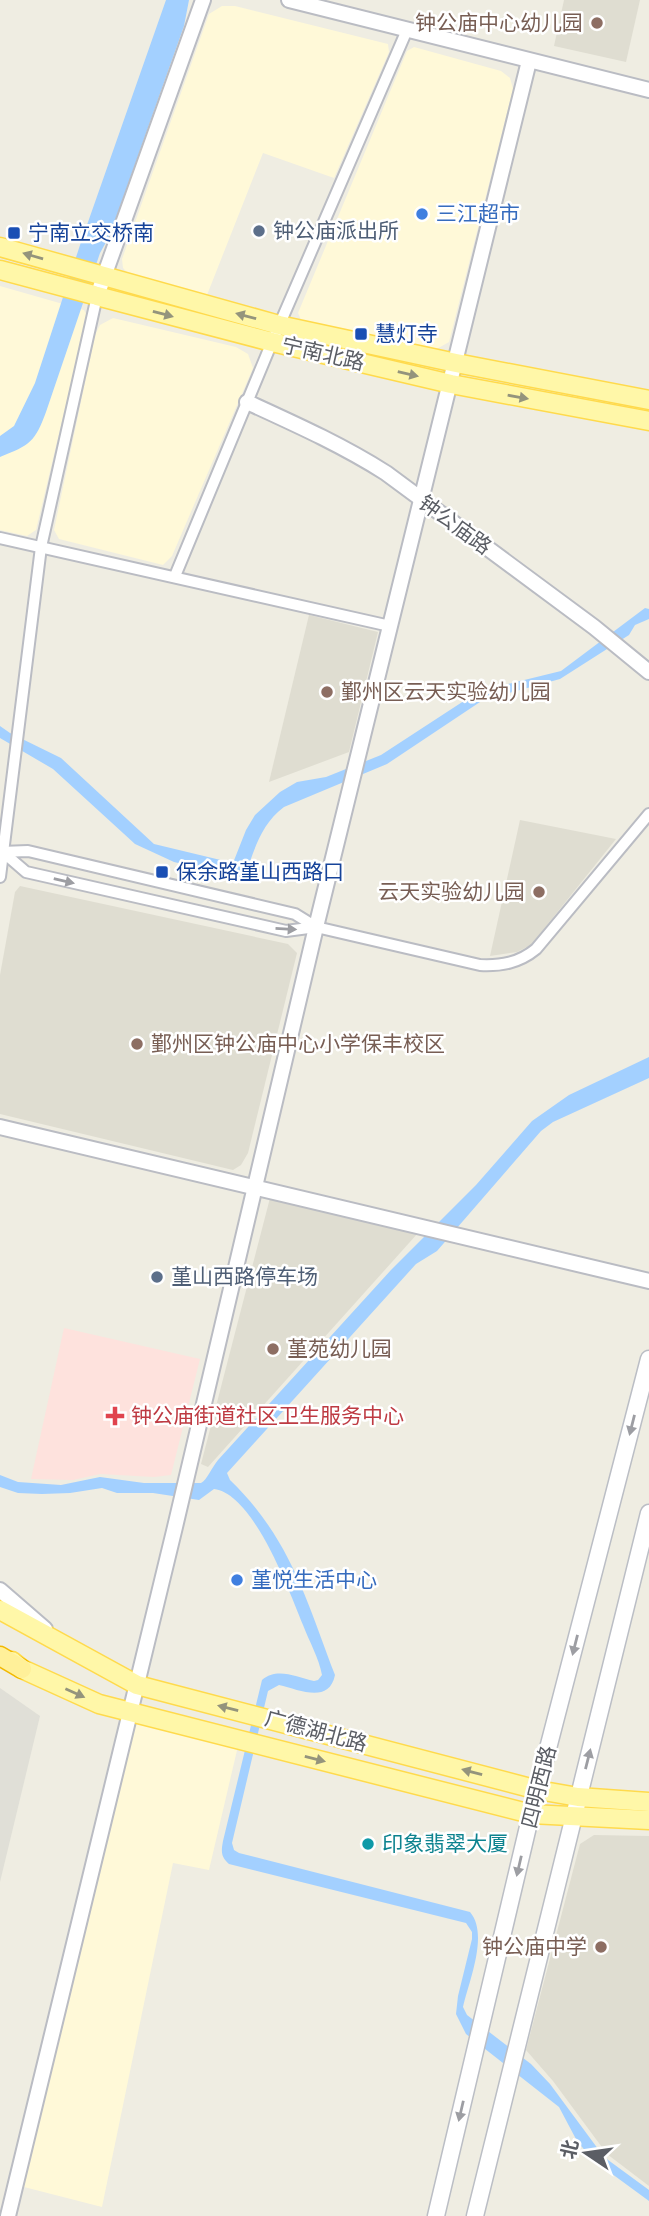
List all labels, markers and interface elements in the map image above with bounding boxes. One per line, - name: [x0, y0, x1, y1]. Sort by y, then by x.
- place label: 钟公庙中心幼儿园: [415, 10, 583, 35]
- marker: 钟公庙中心幼儿园: [589, 15, 605, 31]
- place label: 三江超市: [436, 201, 520, 226]
- marker: 三江超市: [414, 206, 430, 222]
- place label: 钟公庙派出所: [273, 218, 399, 243]
- place label: 宁南立交桥南: [28, 220, 154, 245]
- marker: 钟公庙派出所: [251, 223, 267, 239]
- marker: 宁南立交桥南: [6, 225, 22, 241]
- one-way arrow: [22, 251, 43, 261]
- one-way arrow: [152, 309, 174, 320]
- one-way arrow: [235, 310, 257, 321]
- place label: 慧灯寺: [375, 321, 438, 346]
- marker: 慧灯寺: [353, 326, 369, 342]
- street label: 宁南北路: [279, 332, 367, 375]
- one-way arrow: [397, 369, 419, 380]
- one-way arrow: [507, 392, 529, 403]
- street label: 钟公庙路: [414, 490, 497, 559]
- place label: 鄞州区云天实验幼儿园: [341, 679, 551, 704]
- marker: 鄞州区云天实验幼儿园: [319, 684, 335, 700]
- place label: 保余路堇山西路口: [176, 859, 344, 884]
- marker: 保余路堇山西路口: [154, 864, 170, 880]
- one-way arrow: [53, 875, 75, 886]
- place label: 云天实验幼儿园: [378, 879, 525, 904]
- marker: 云天实验幼儿园: [531, 884, 547, 900]
- one-way arrow: [275, 923, 297, 934]
- place label: 鄞州区钟公庙中心小学保丰校区: [151, 1031, 445, 1056]
- marker: 鄞州区钟公庙中心小学保丰校区: [129, 1036, 145, 1052]
- place label: 堇山西路停车场: [171, 1264, 318, 1289]
- marker: 堇山西路停车场: [149, 1269, 165, 1285]
- place label: 堇苑幼儿园: [287, 1336, 392, 1361]
- marker: 堇苑幼儿园: [265, 1341, 281, 1357]
- place label: 钟公庙街道社区卫生服务中心: [131, 1403, 404, 1428]
- marker: 钟公庙街道社区卫生服务中心: [105, 1406, 125, 1426]
- one-way arrow: [626, 1414, 637, 1436]
- place label: 堇悦生活中心: [251, 1567, 377, 1592]
- marker: 堇悦生活中心: [229, 1572, 245, 1588]
- one-way arrow: [569, 1635, 580, 1657]
- one-way arrow: [65, 1687, 85, 1699]
- one-way arrow: [217, 1702, 239, 1713]
- street label: 广德湖北路: [262, 1705, 370, 1756]
- street label: 四明西路: [516, 1743, 561, 1831]
- one-way arrow: [583, 1748, 594, 1770]
- one-way arrow: [304, 1754, 326, 1765]
- one-way arrow: [461, 1767, 482, 1777]
- place label: 印象翡翠大厦: [382, 1831, 508, 1856]
- marker: 印象翡翠大厦: [360, 1836, 376, 1852]
- one-way arrow: [513, 1855, 524, 1877]
- place label: 钟公庙中学: [482, 1934, 587, 1959]
- marker: 钟公庙中学: [593, 1939, 609, 1955]
- one-way arrow: [455, 2101, 466, 2123]
- north arrow: [551, 2118, 621, 2188]
- text: 北: [557, 2137, 583, 2161]

